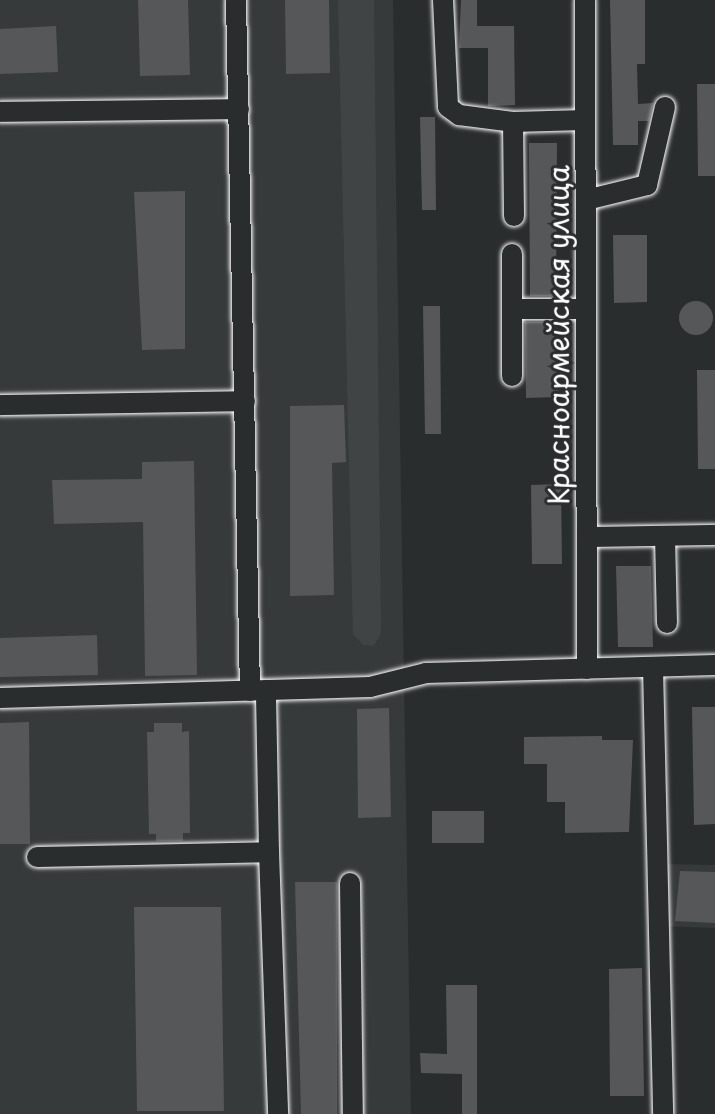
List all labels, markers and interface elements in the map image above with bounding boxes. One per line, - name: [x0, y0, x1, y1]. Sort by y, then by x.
- street label: Красноармейская улица: [541, 164, 575, 506]

